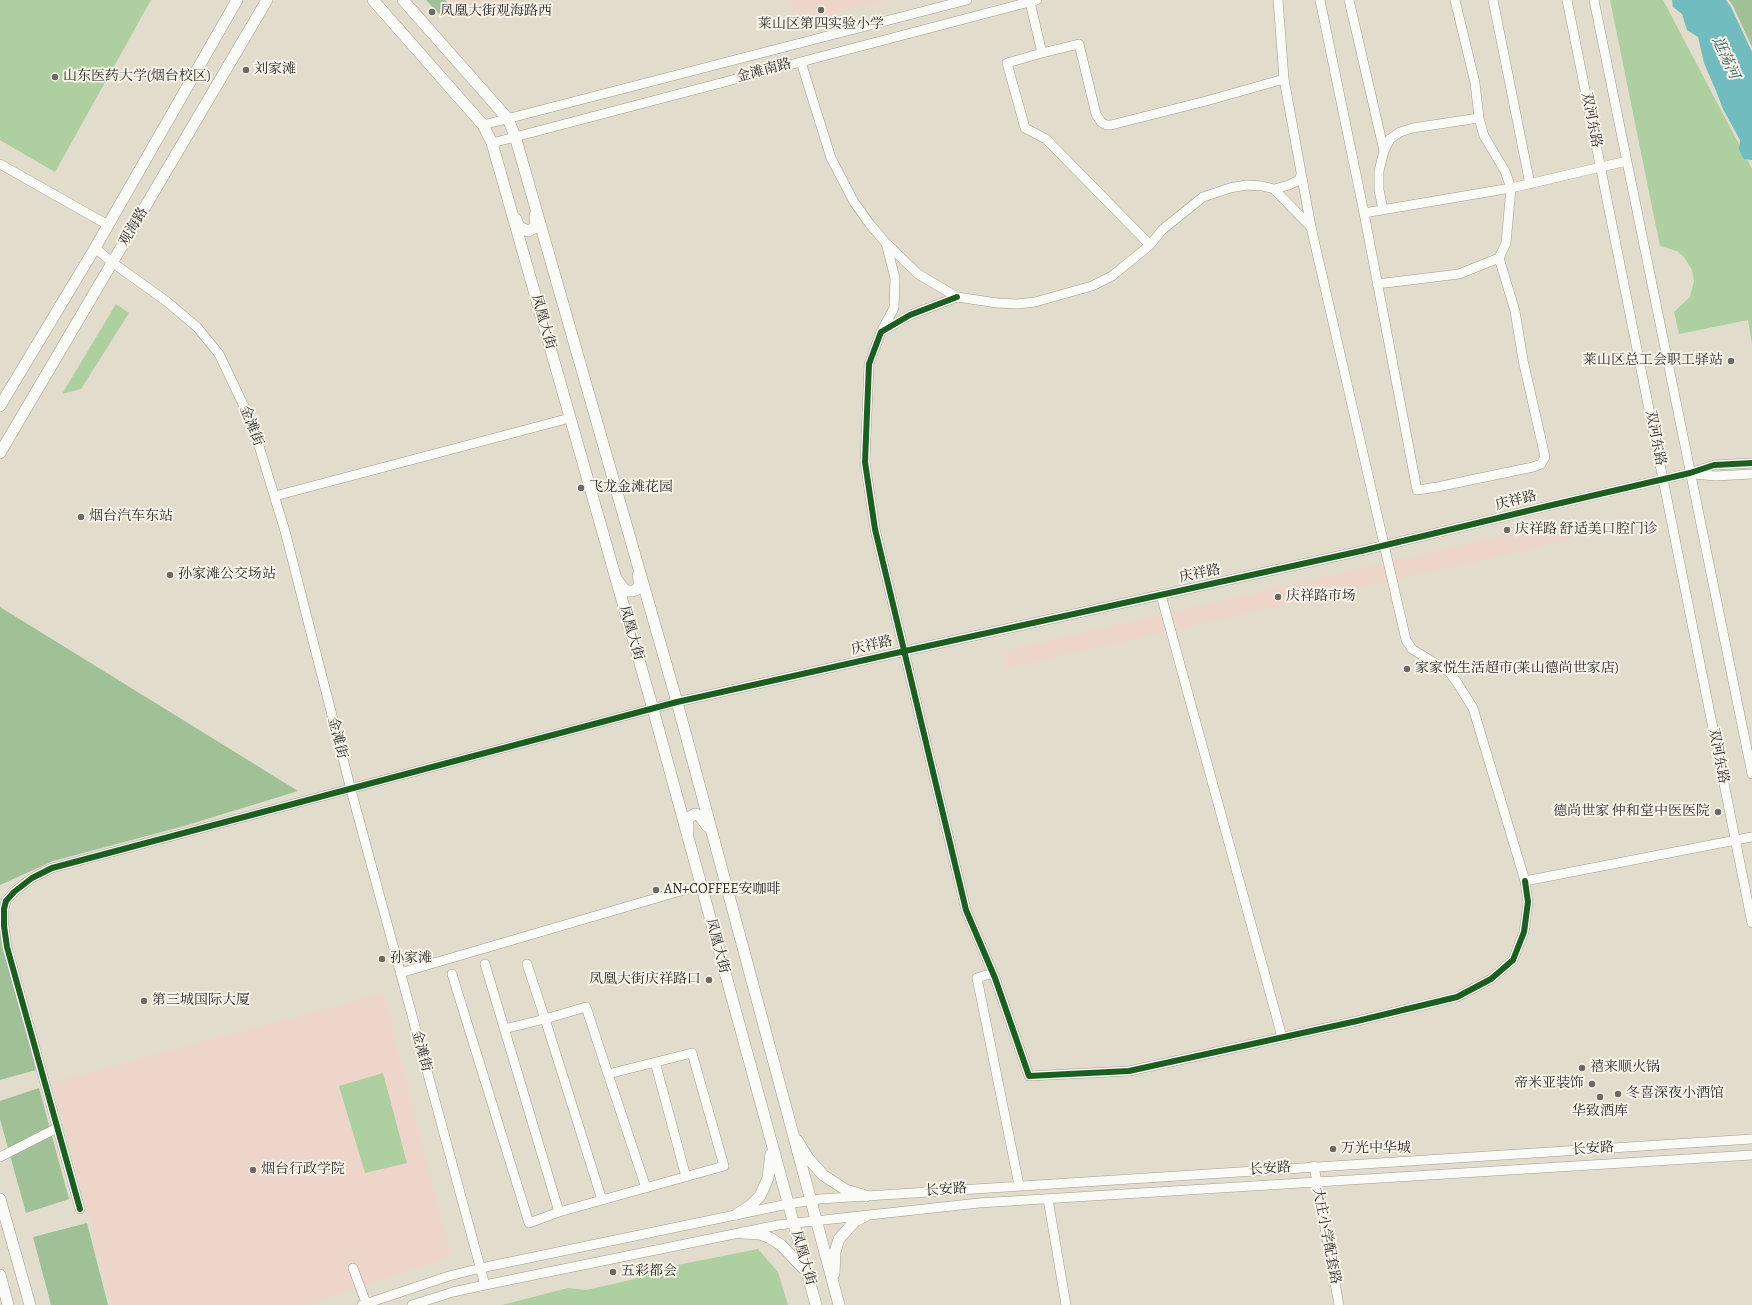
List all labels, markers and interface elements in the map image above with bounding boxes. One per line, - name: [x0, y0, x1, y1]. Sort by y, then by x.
- place label: 凤凰大街观海路西: [440, 4, 552, 20]
- marker: 莱山区第四实验小学: [816, 5, 826, 15]
- marker: 凤凰大街观海路西: [427, 7, 437, 17]
- place label: 莱山区第四实验小学: [758, 17, 884, 33]
- water label: 逛荡河: [1707, 34, 1743, 82]
- street label: 金滩南路: [735, 56, 793, 86]
- place label: 刘家滩: [254, 62, 296, 78]
- marker: 刘家滩: [241, 65, 251, 75]
- place label: 山东医药大学(烟台校区): [63, 69, 211, 85]
- marker: 山东医药大学(烟台校区): [50, 72, 60, 82]
- street label: 双河东路: [1577, 91, 1605, 149]
- street label: 观海路: [116, 205, 152, 249]
- street label: 凤凰大街: [527, 293, 559, 351]
- place label: 莱山区总工会职工驿站: [1583, 353, 1723, 369]
- marker: 莱山区总工会职工驿站: [1726, 356, 1736, 366]
- street label: 金滩街: [236, 403, 266, 449]
- street label: 双河东路: [1641, 409, 1669, 467]
- place label: 飞龙金滩花园: [589, 480, 673, 496]
- marker: 飞龙金滩花园: [576, 483, 586, 493]
- street label: 庆祥路: [1494, 488, 1538, 514]
- place label: 烟台汽车东站: [89, 509, 173, 525]
- marker: 烟台汽车东站: [76, 512, 86, 522]
- place label: 庆祥路 舒适美口腔门诊: [1515, 522, 1658, 538]
- marker: 庆祥路 舒适美口腔门诊: [1502, 525, 1512, 535]
- street label: 庆祥路: [1178, 561, 1222, 587]
- place label: 孙家滩公交场站: [178, 567, 276, 583]
- marker: 孙家滩公交场站: [165, 570, 175, 580]
- place label: 庆祥路市场: [1286, 589, 1356, 605]
- marker: 庆祥路市场: [1273, 592, 1283, 602]
- street label: 凤凰大街: [615, 604, 647, 662]
- street label: 庆祥路: [850, 633, 894, 659]
- place label: 家家悦生活超市(莱山德尚世家店): [1415, 661, 1619, 677]
- marker: 家家悦生活超市(莱山德尚世家店): [1402, 664, 1412, 674]
- street label: 金滩街: [324, 716, 350, 760]
- street label: 双河东路: [1704, 727, 1732, 785]
- place label: 德尚世家 仲和堂中医医院: [1553, 804, 1710, 820]
- marker: 德尚世家 仲和堂中医医院: [1713, 807, 1723, 817]
- place label: AN+COFFEE安咖啡: [664, 882, 780, 898]
- marker: AN+COFFEE安咖啡: [651, 885, 661, 895]
- street label: 凤凰大街: [702, 917, 732, 975]
- place label: 孙家滩: [390, 951, 432, 967]
- marker: 孙家滩: [377, 954, 387, 964]
- place label: 凤凰大街庆祥路口: [589, 972, 701, 988]
- marker: 凤凰大街庆祥路口: [704, 975, 714, 985]
- place label: 第三城国际大厦: [152, 993, 250, 1009]
- marker: 第三城国际大厦: [139, 996, 149, 1006]
- street label: 金滩街: [407, 1029, 435, 1073]
- place label: 禧来顺火锅: [1590, 1060, 1660, 1076]
- marker: 禧来顺火锅: [1577, 1063, 1587, 1073]
- place label: 帝米亚装饰: [1514, 1076, 1584, 1092]
- marker: 帝米亚装饰: [1587, 1079, 1597, 1089]
- place label: 冬喜深夜小酒馆: [1626, 1086, 1724, 1102]
- marker: 冬喜深夜小酒馆: [1613, 1089, 1623, 1099]
- marker: 华致酒库: [1595, 1092, 1605, 1102]
- place label: 华致酒库: [1572, 1104, 1628, 1120]
- street label: 长安路: [1571, 1139, 1615, 1159]
- place label: 万光中华城: [1341, 1141, 1411, 1157]
- marker: 万光中华城: [1328, 1144, 1338, 1154]
- street label: 长安路: [1248, 1159, 1292, 1179]
- place label: 烟台行政学院: [261, 1162, 345, 1178]
- marker: 烟台行政学院: [248, 1165, 258, 1175]
- street label: 长安路: [924, 1180, 968, 1200]
- street label: 大庄小学配套路: [1308, 1186, 1344, 1286]
- street label: 凤凰大街: [787, 1229, 819, 1287]
- place label: 五彩都会: [621, 1264, 677, 1280]
- marker: 五彩都会: [608, 1267, 618, 1277]

